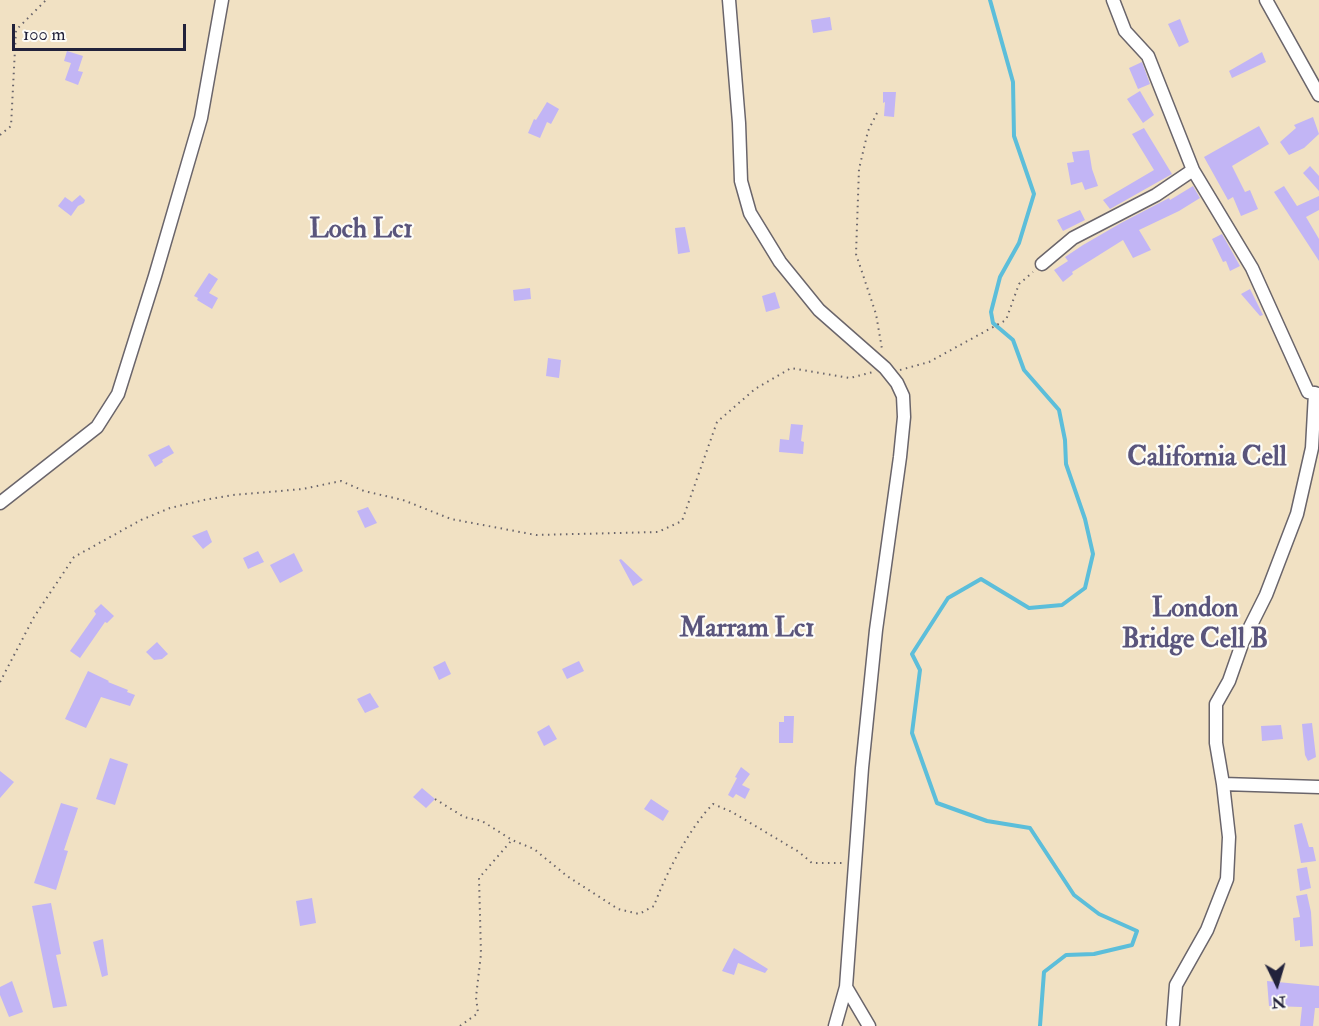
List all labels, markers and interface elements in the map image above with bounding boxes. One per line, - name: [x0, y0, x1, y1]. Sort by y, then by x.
- scale bar: [15, 12, 189, 50]
- text: 100 m: [23, 23, 66, 46]
- district label: Loch Lc1: [309, 215, 413, 247]
- district label: California Cell: [1127, 443, 1287, 475]
- district label: London Bridge Cell B: [1122, 594, 1268, 657]
- district label: Marram Lc1: [679, 614, 815, 646]
- north arrow: [1247, 954, 1307, 1014]
- text: N: [1271, 991, 1287, 1013]

